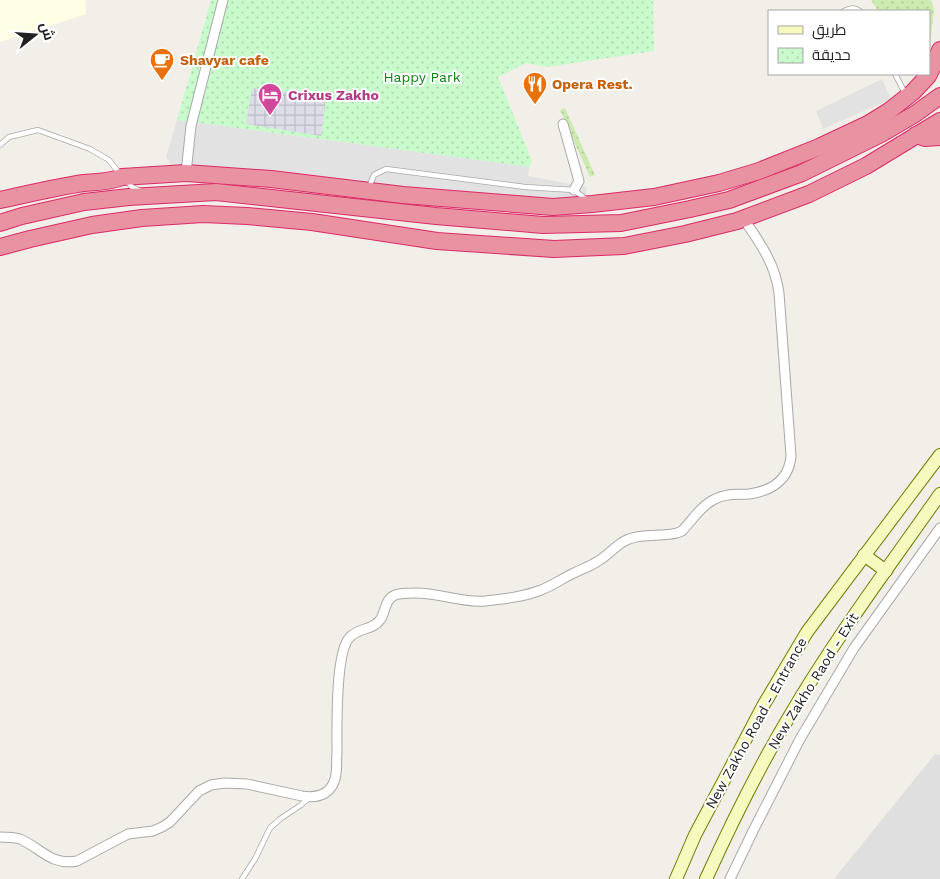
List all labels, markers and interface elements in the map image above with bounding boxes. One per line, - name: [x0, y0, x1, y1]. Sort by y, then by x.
- north arrow: [10, 10, 60, 60]
- legend: [768, 10, 930, 75]
- text: ش: [36, 20, 58, 42]
- text: طريق: [812, 21, 846, 40]
- text: حديقة: [812, 46, 851, 64]
- cafe icon: Shavyar cafe: [149, 47, 175, 81]
- place label: Shavyar cafe: [180, 52, 269, 68]
- park label: Happy Park: [383, 69, 461, 85]
- restaurant icon: Opera Rest.: [522, 71, 548, 105]
- place label: Opera Rest.: [552, 76, 632, 92]
- hotel icon: Crixus Zakho: [257, 82, 283, 116]
- place label: Crixus Zakho: [288, 87, 379, 103]
- street label: New Zakho Raod - Exit: [764, 610, 862, 752]
- street label: New Zakho Road - Entrance: [702, 635, 810, 811]

